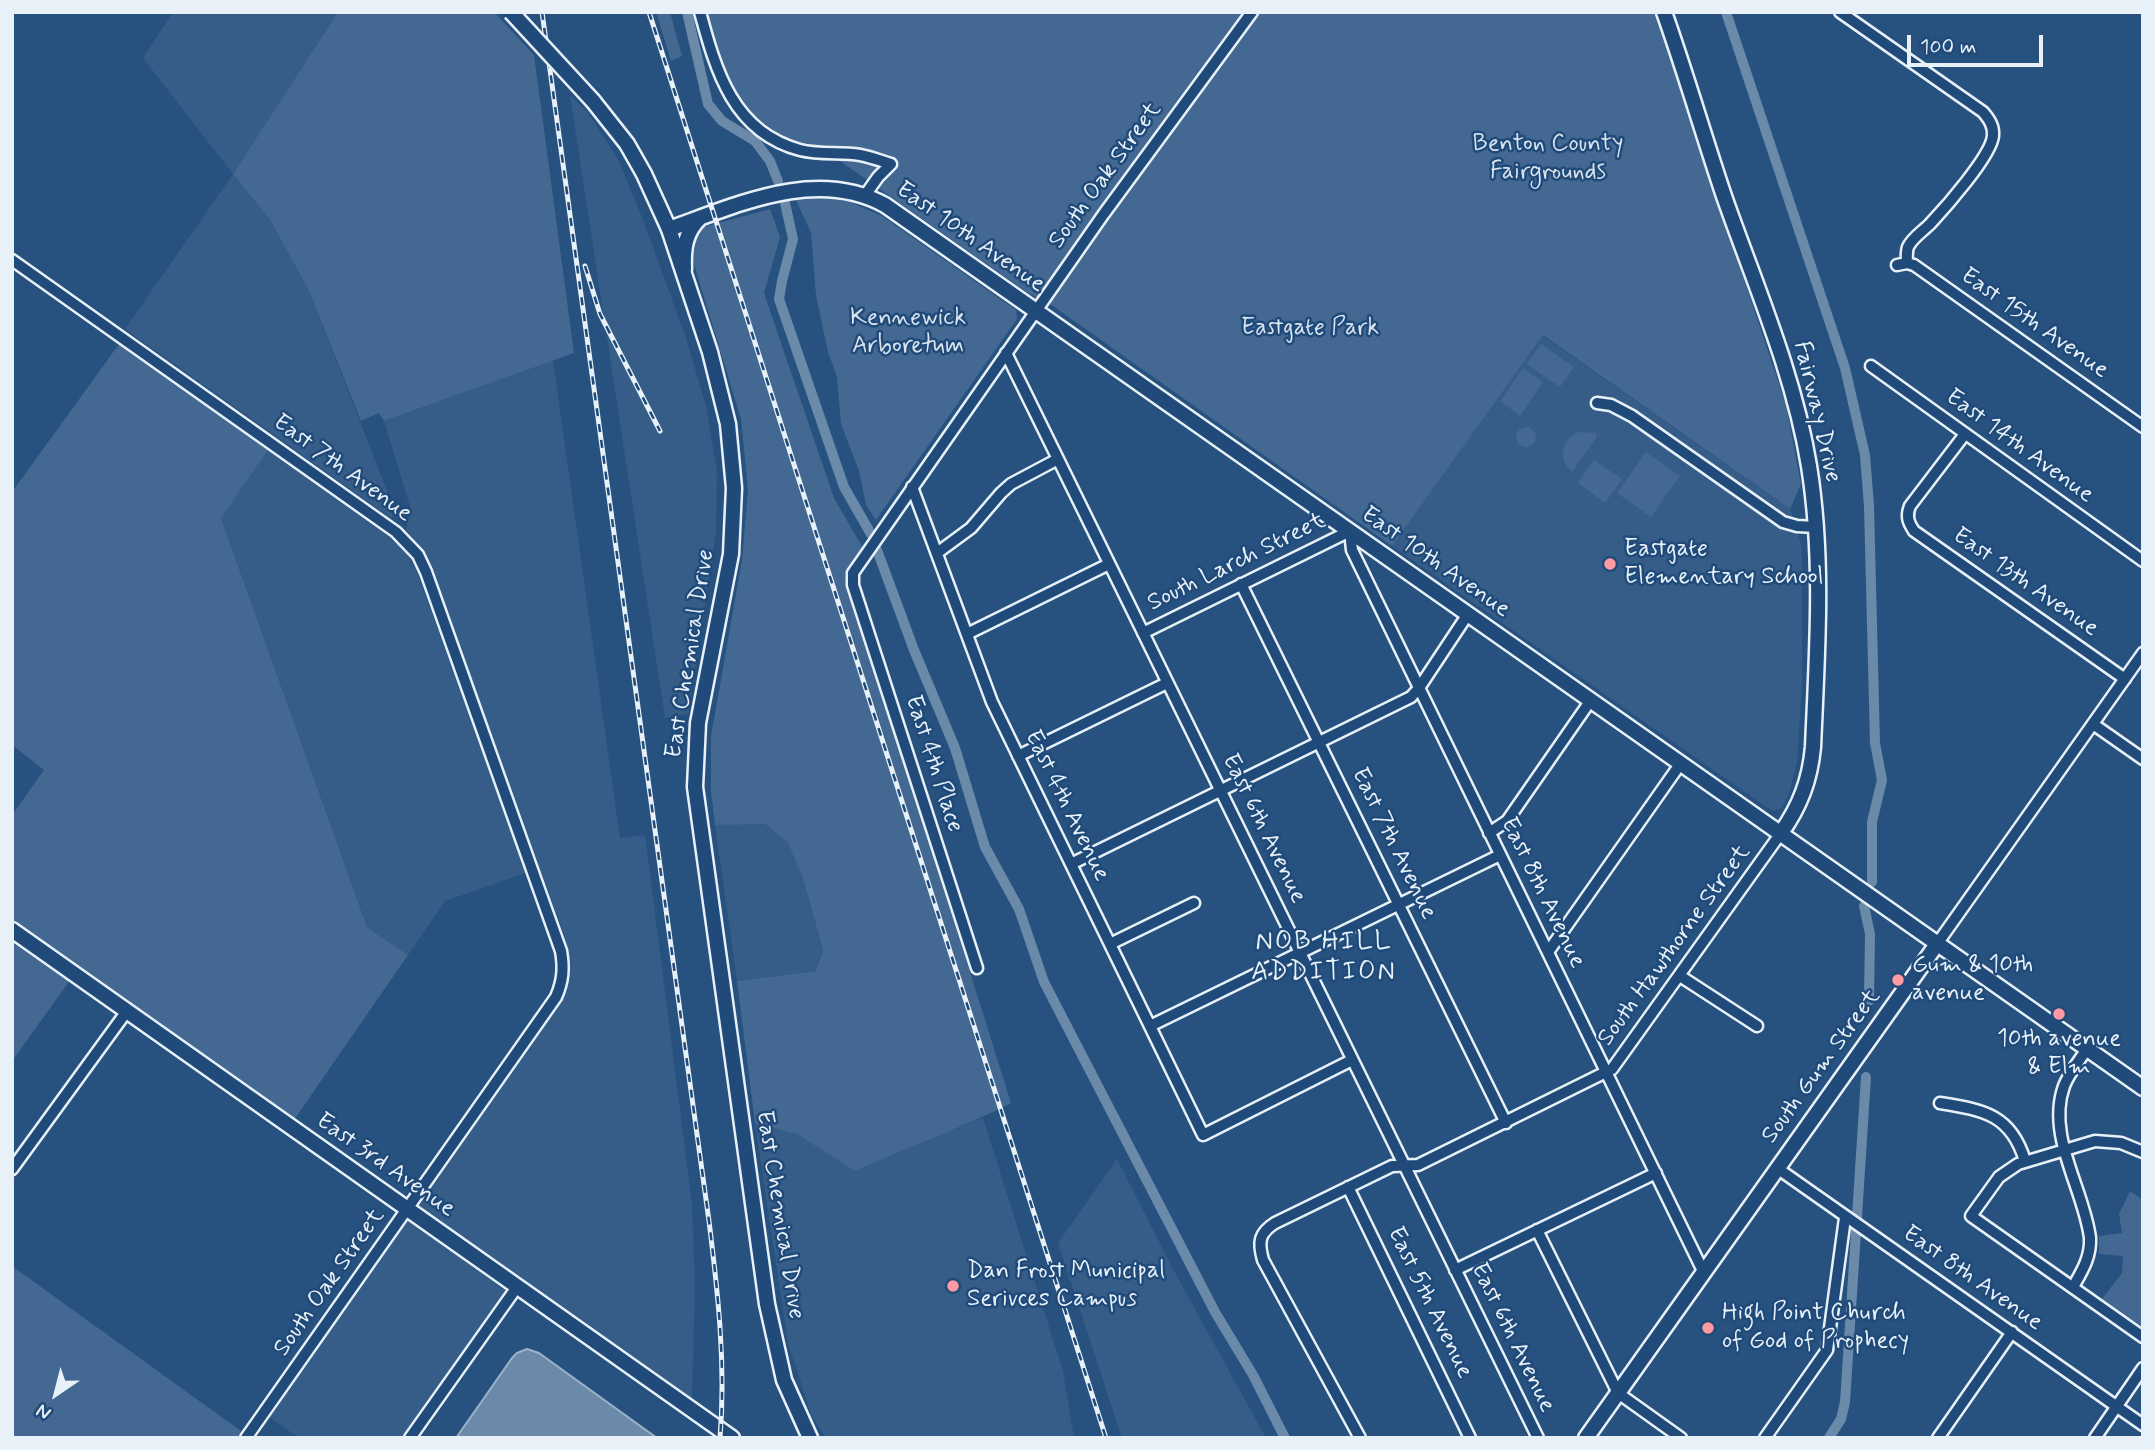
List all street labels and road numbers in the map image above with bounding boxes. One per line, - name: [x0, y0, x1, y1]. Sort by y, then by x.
- street label: South Oak Street: [1043, 97, 1169, 255]
- street label: East 10th Avenue: [890, 176, 1050, 300]
- street label: East 15th Avenue: [1954, 262, 2114, 386]
- street label: Fairway Drive: [1786, 339, 1846, 485]
- street label: East 14th Avenue: [1939, 384, 2099, 510]
- street label: East 7th Avenue: [267, 409, 417, 529]
- street label: East 10th Avenue: [1355, 501, 1515, 625]
- street label: South Larch Street: [1143, 507, 1331, 619]
- street label: East 13th Avenue: [1946, 522, 2104, 644]
- street label: East Chemical Drive: [660, 548, 722, 760]
- street label: East 4th Place: [897, 692, 969, 836]
- street label: East 4th Avenue: [1017, 726, 1115, 886]
- street label: East 6th Avenue: [1214, 749, 1312, 909]
- street label: East 7th Avenue: [1344, 763, 1442, 925]
- street label: East 8th Avenue: [1493, 813, 1591, 973]
- street label: South Hawthorne Street: [1592, 840, 1758, 1052]
- street label: South Gum Street: [1756, 984, 1888, 1150]
- street label: East 3rd Avenue: [310, 1107, 460, 1225]
- street label: East Chemical Drive: [748, 1109, 810, 1321]
- street label: South Oak Street: [268, 1204, 392, 1362]
- street label: East 8th Avenue: [1896, 1220, 2048, 1338]
- street label: East 5th Avenue: [1380, 1222, 1478, 1384]
- street label: East 6th Avenue: [1463, 1258, 1561, 1418]

